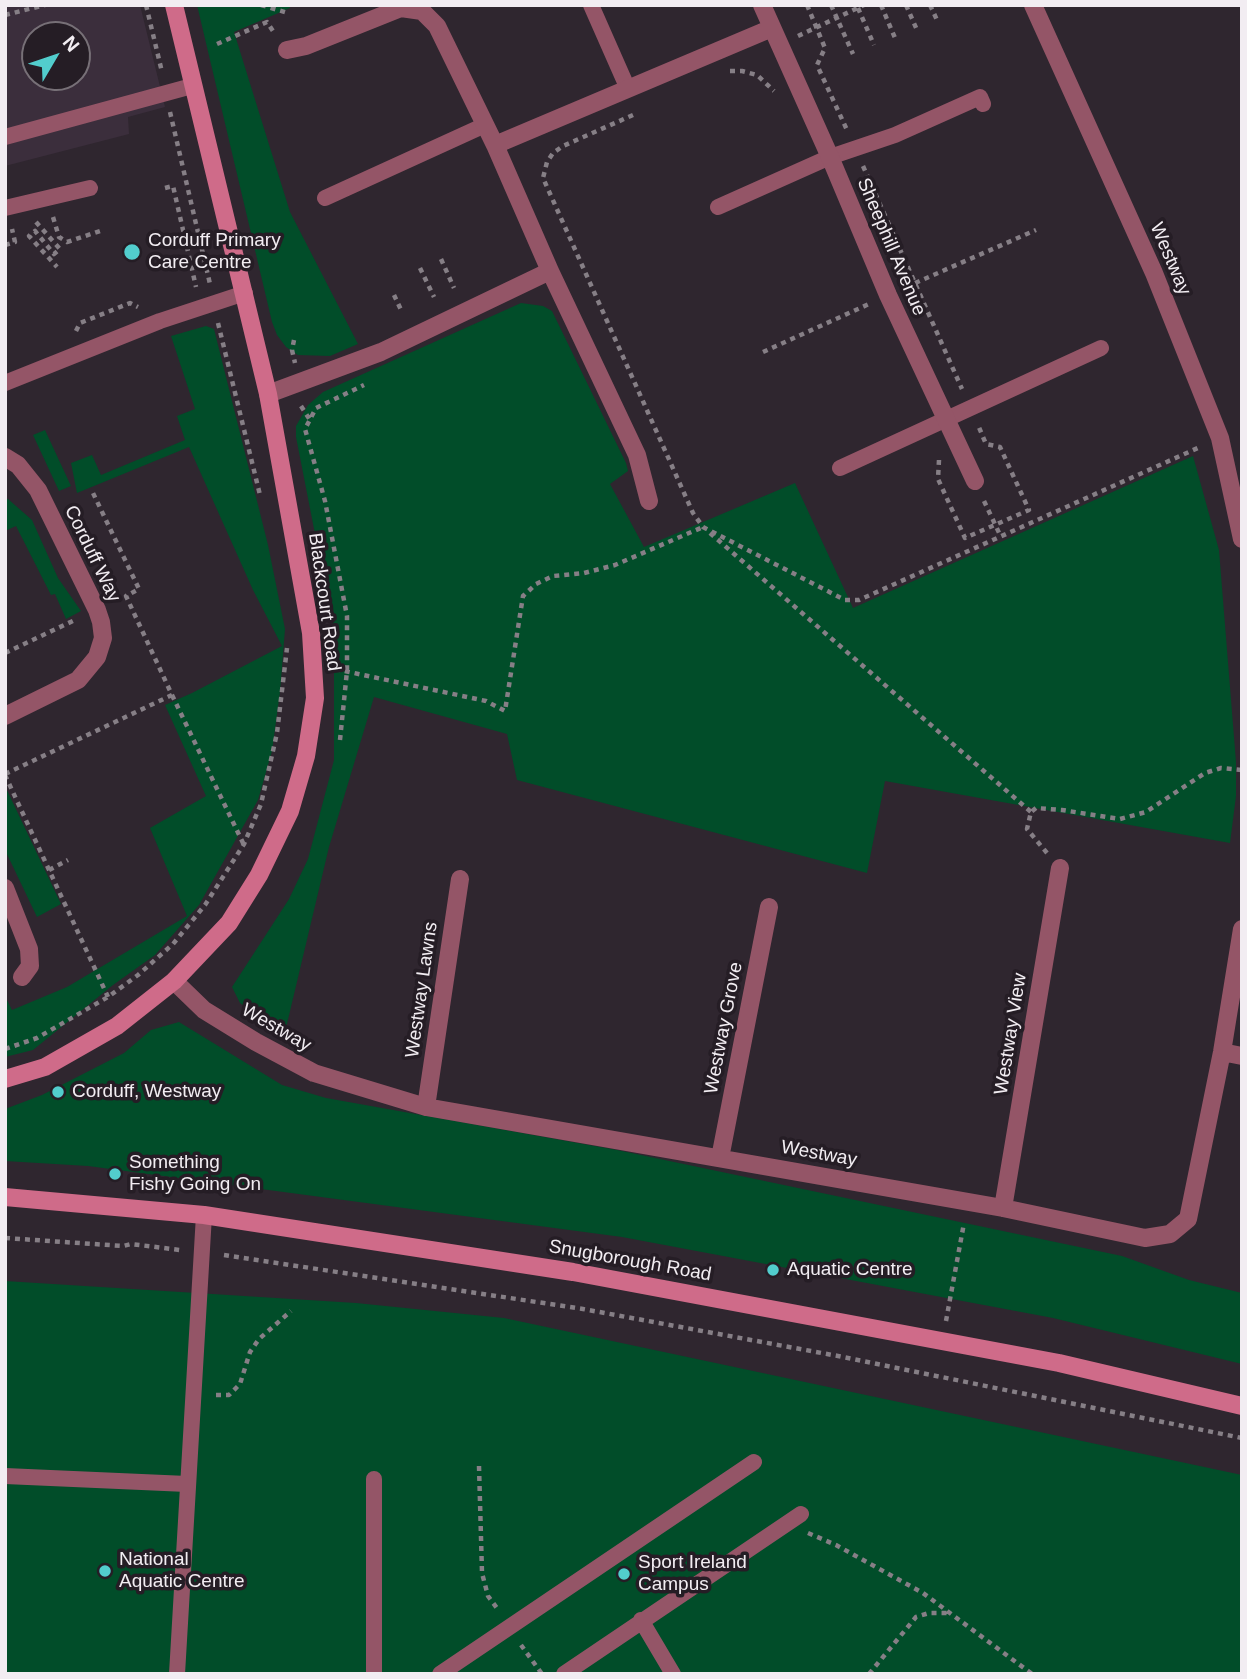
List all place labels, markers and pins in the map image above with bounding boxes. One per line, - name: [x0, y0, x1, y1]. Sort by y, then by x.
- place label: Corduff Primary Care Centre: [148, 230, 281, 274]
- marker: Corduff Primary Care Centre: [122, 242, 142, 262]
- place label: Corduff, Westway: [72, 1081, 221, 1103]
- marker: Corduff, Westway: [50, 1084, 66, 1100]
- place label: Something Fishy Going On: [129, 1152, 261, 1196]
- marker: Something Fishy Going On: [107, 1166, 123, 1182]
- place label: Aquatic Centre: [787, 1259, 913, 1281]
- marker: Aquatic Centre: [765, 1262, 781, 1278]
- place label: National Aquatic Centre: [119, 1549, 245, 1593]
- place label: Sport Ireland Campus: [638, 1552, 747, 1596]
- marker: National Aquatic Centre: [97, 1563, 113, 1579]
- marker: Sport Ireland Campus: [616, 1566, 632, 1582]

